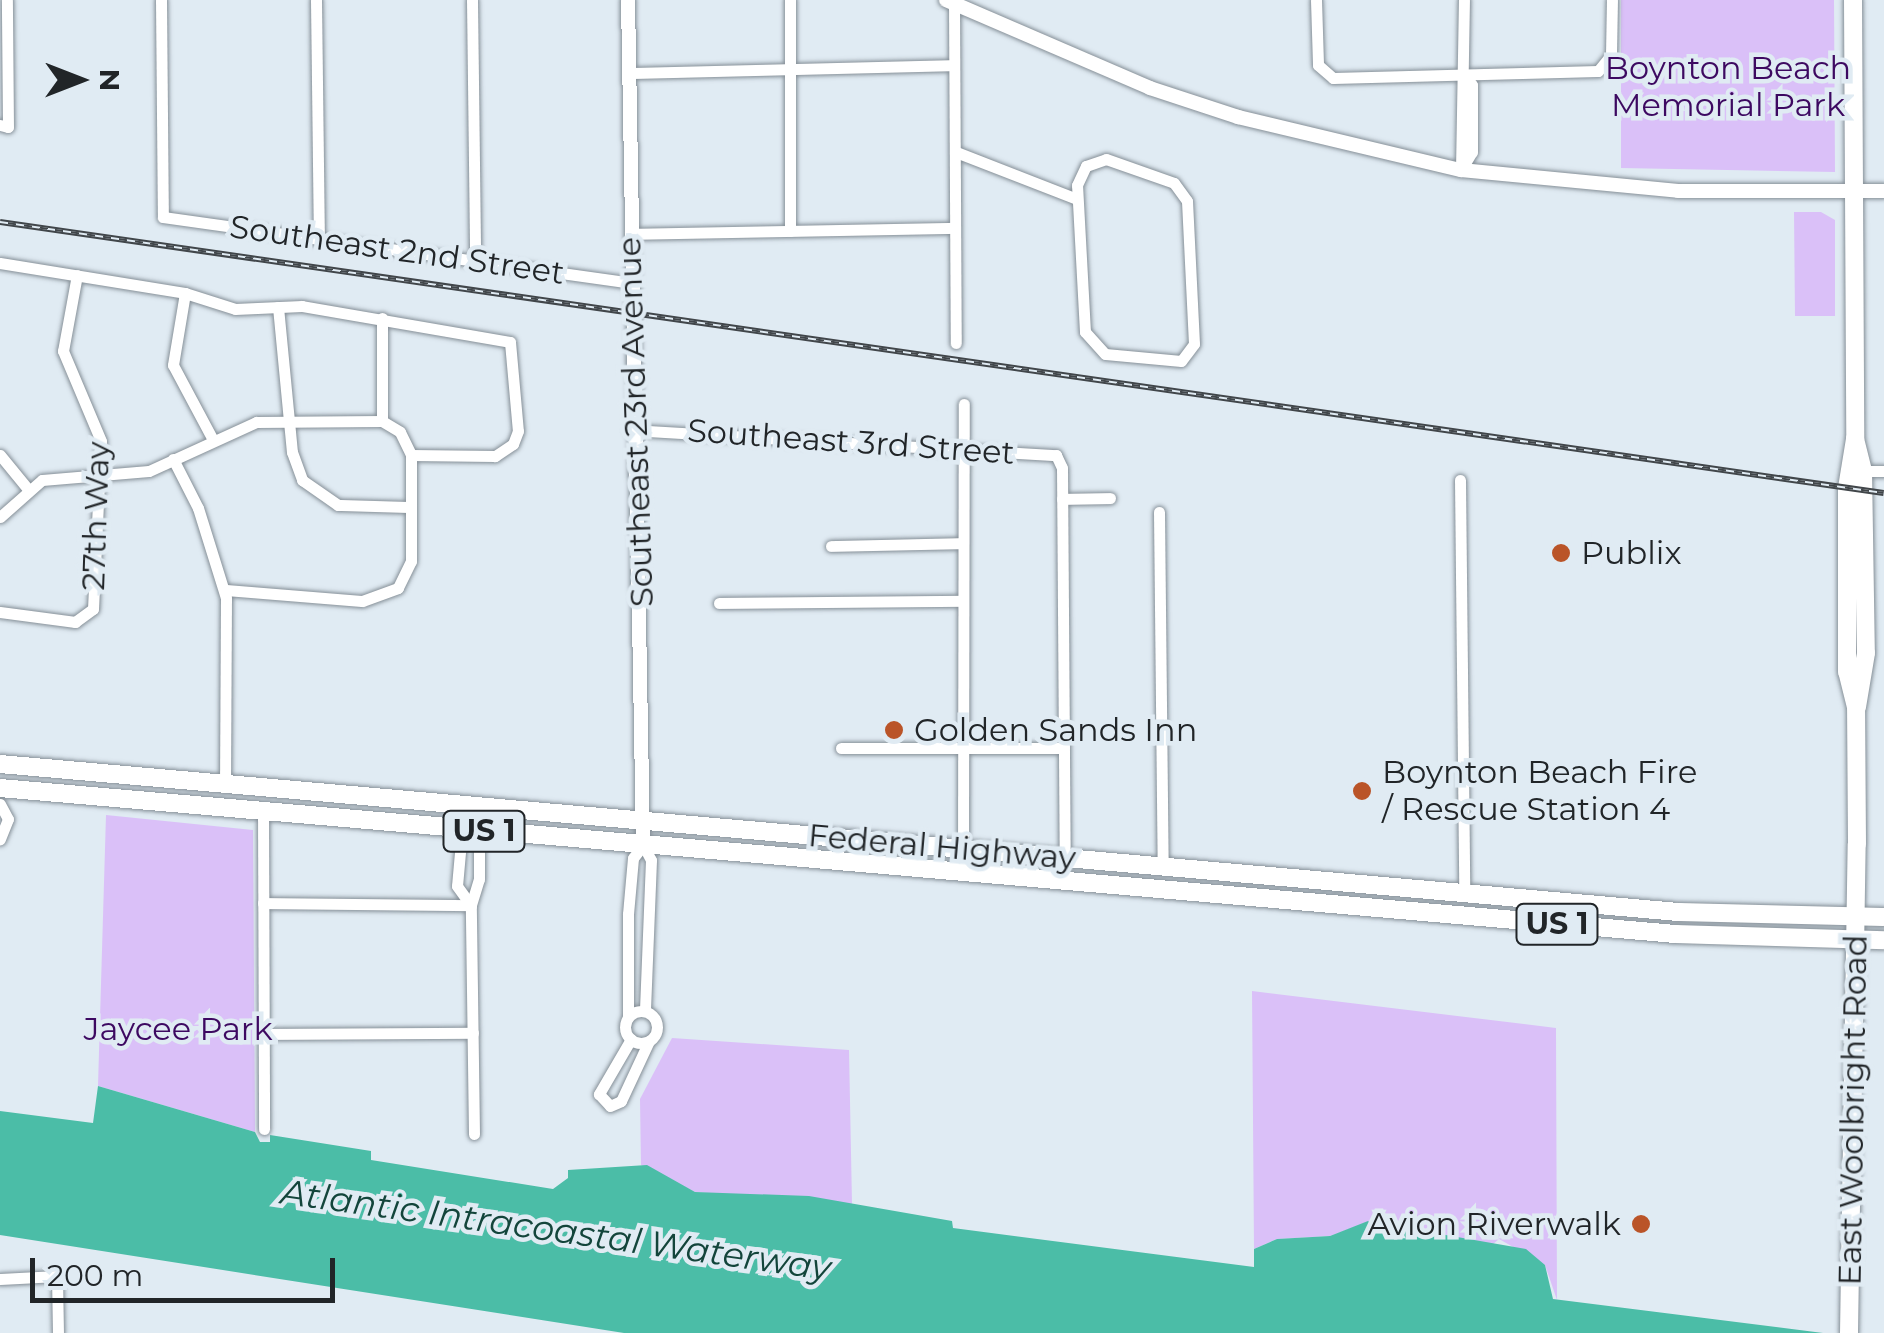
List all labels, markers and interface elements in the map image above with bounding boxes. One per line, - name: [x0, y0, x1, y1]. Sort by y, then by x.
- north arrow: [30, 30, 130, 130]
- park label: Boynton Beach Memorial Park: [1605, 50, 1851, 125]
- text: N: [93, 69, 127, 91]
- street label: Southeast 2nd Street: [227, 208, 567, 292]
- street label: Southeast 23rd Avenue: [610, 236, 662, 608]
- street label: Southeast 3rd Street: [686, 411, 1016, 473]
- street label: 27th Way: [74, 441, 118, 591]
- place label: Publix: [1581, 534, 1681, 572]
- marker: Publix: [1550, 542, 1572, 564]
- place label: Golden Sands Inn: [914, 711, 1197, 749]
- marker: Golden Sands Inn: [883, 719, 905, 741]
- place label: Boynton Beach Fire / Rescue Station 4: [1382, 754, 1697, 829]
- marker: Boynton Beach Fire / Rescue Station 4: [1351, 780, 1373, 802]
- road number: US 1: [442, 806, 526, 856]
- street label: Federal Highway: [807, 816, 1077, 878]
- road number: US 1: [1514, 899, 1600, 949]
- street label: East Woolbright Road: [1831, 934, 1875, 1286]
- park label: Jaycee Park: [83, 1010, 273, 1048]
- water label: Atlantic Intracoastal Waterway: [279, 1171, 833, 1289]
- place label: Avion Riverwalk: [1367, 1205, 1621, 1243]
- marker: Avion Riverwalk: [1630, 1213, 1652, 1235]
- scale bar: [35, 1238, 340, 1300]
- text: 200 m: [47, 1257, 143, 1294]

